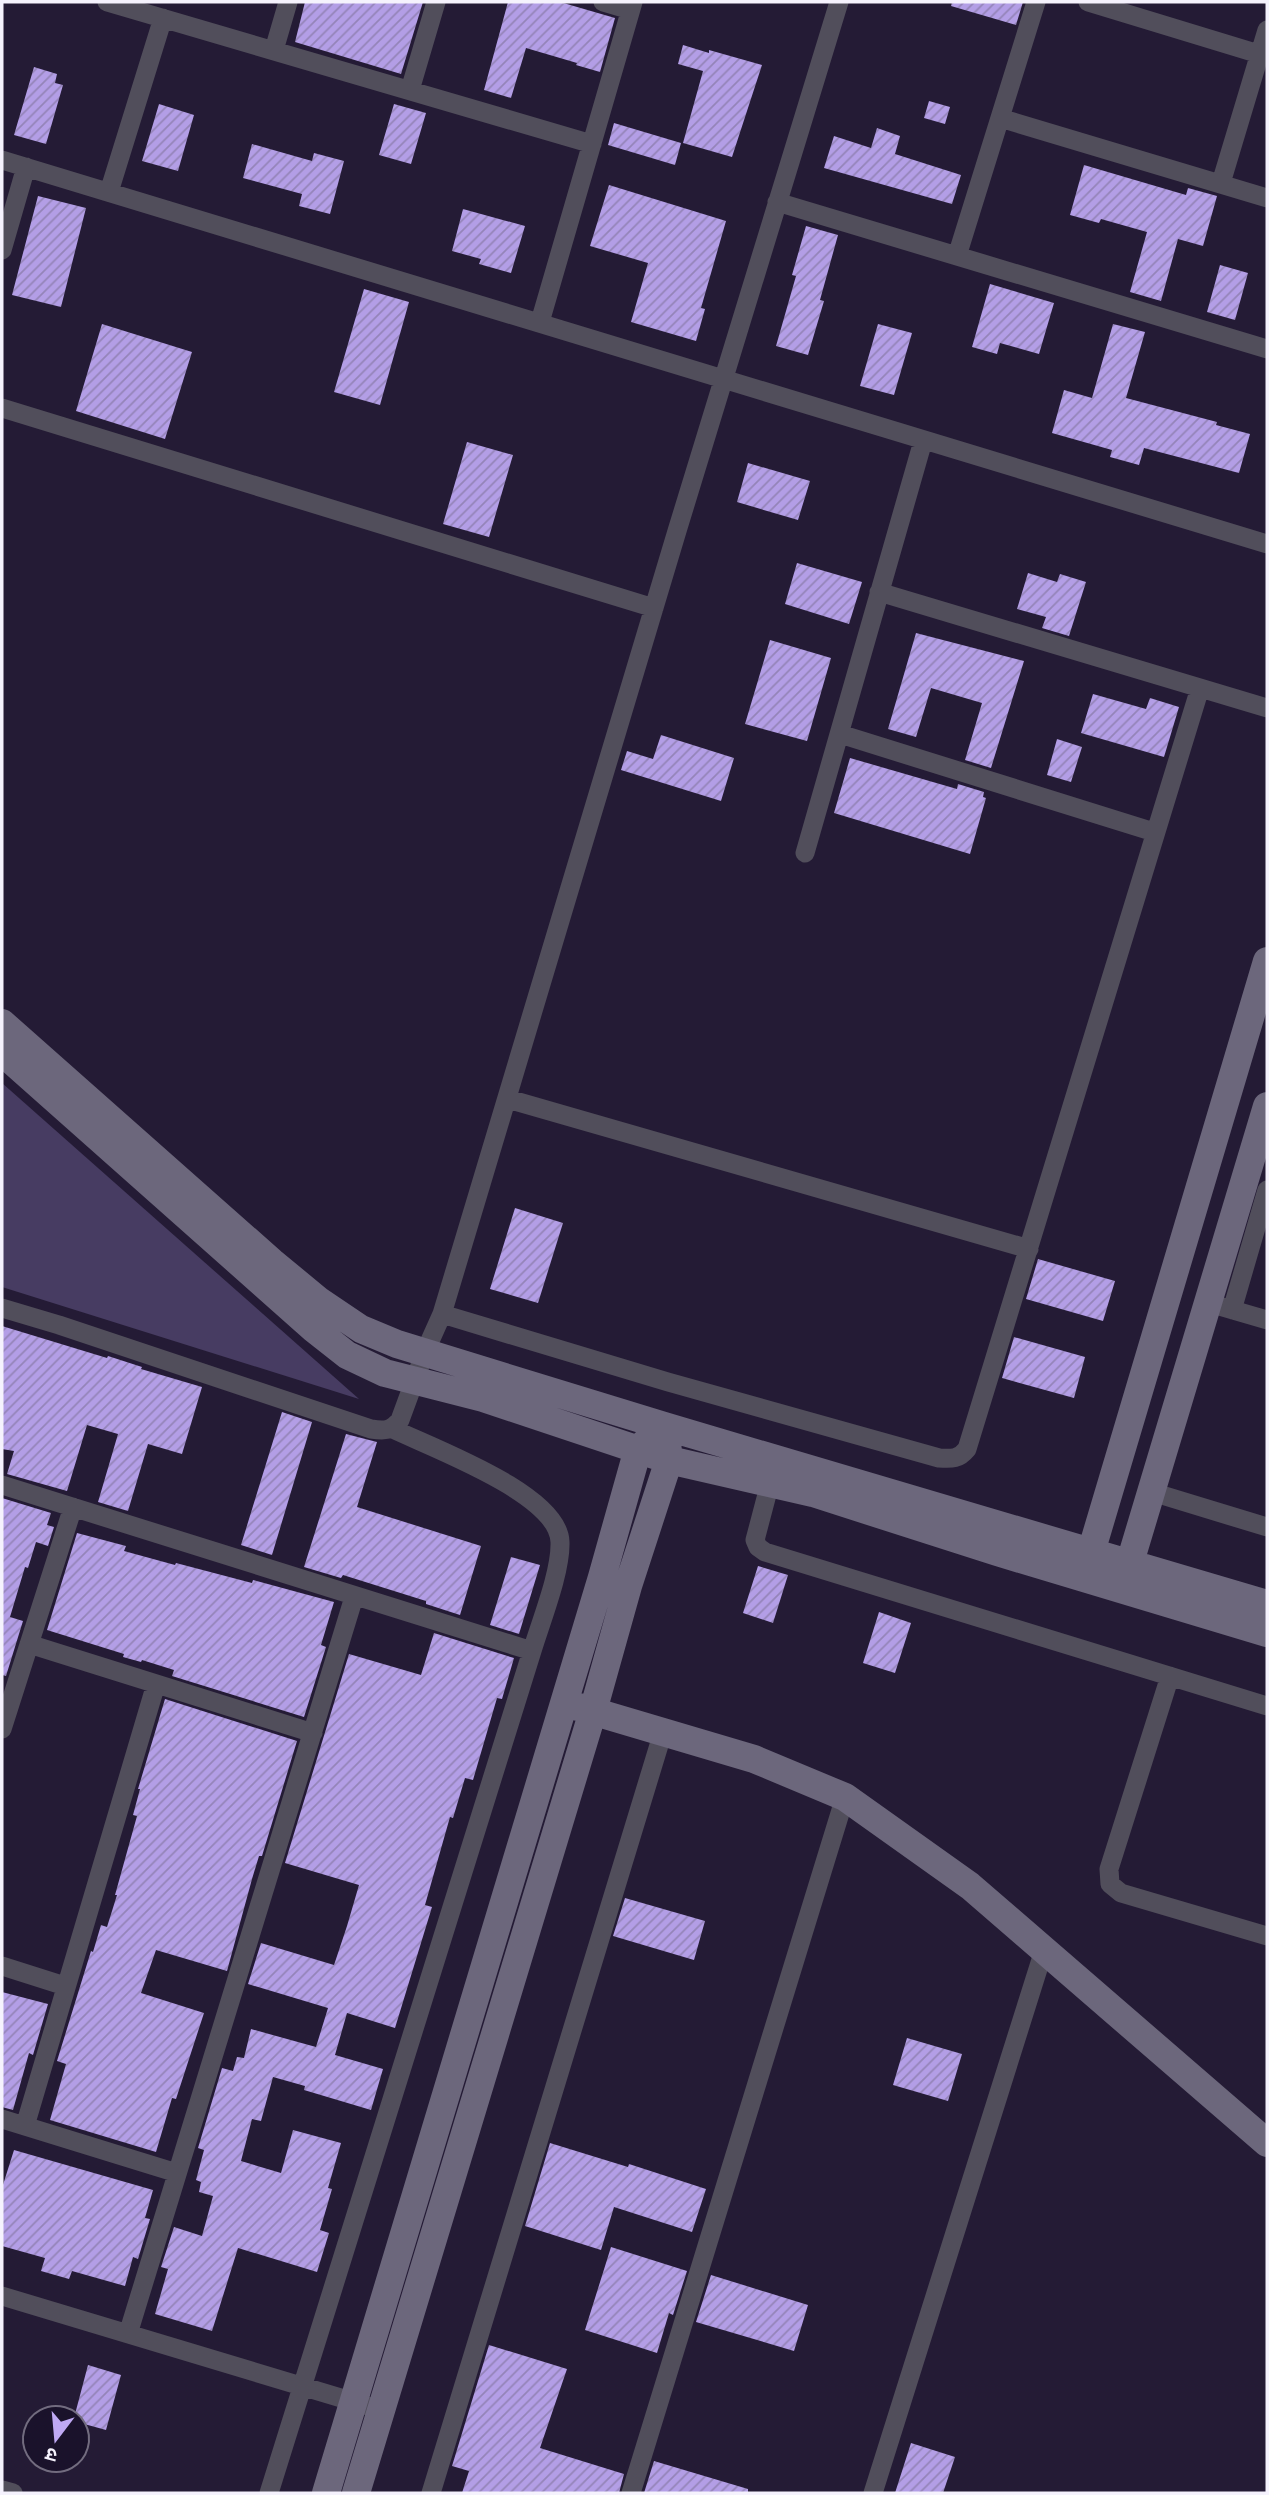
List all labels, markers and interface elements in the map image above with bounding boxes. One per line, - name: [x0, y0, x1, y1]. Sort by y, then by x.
- north arrow: [21, 2404, 91, 2474]
- text: उ: [42, 2441, 60, 2466]

